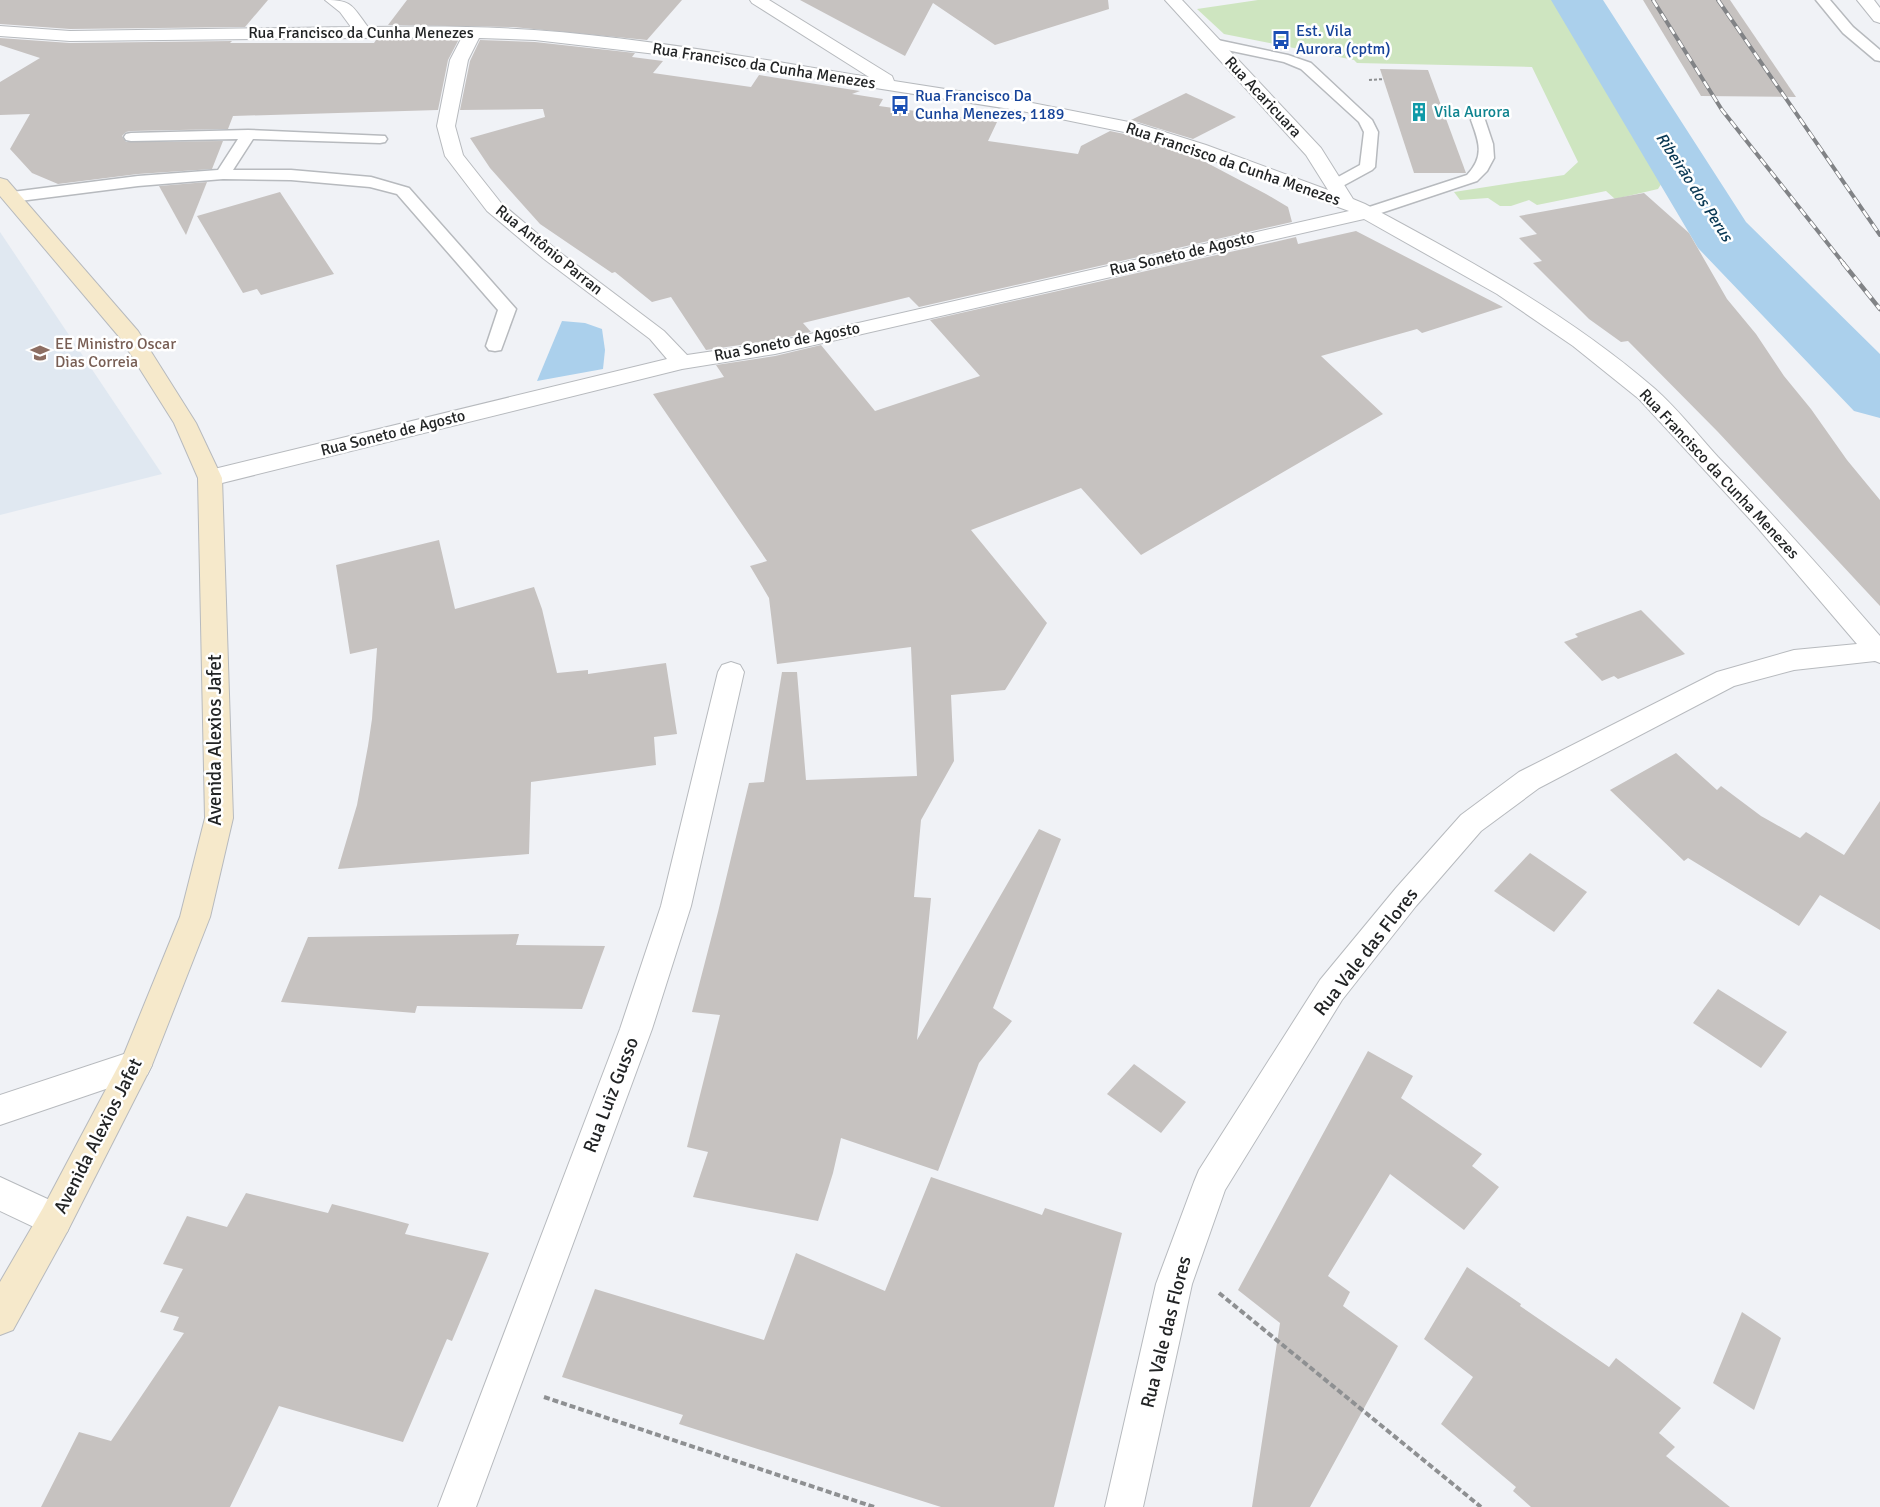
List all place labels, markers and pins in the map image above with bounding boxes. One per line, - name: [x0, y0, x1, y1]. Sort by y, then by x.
- place label: Est. Vila Aurora (cptm): [1296, 21, 1391, 59]
- bus stop icon: Est. Vila Aurora (cptm): [1270, 29, 1292, 51]
- place label: Rua Francisco Da Cunha Menezes, 1189: [915, 86, 1064, 124]
- bus stop icon: Rua Francisco Da Cunha Menezes, 1189: [889, 94, 911, 116]
- building icon: Vila Aurora: [1408, 101, 1430, 123]
- place label: Vila Aurora: [1434, 102, 1510, 122]
- place label: EE Ministro Oscar Dias Correia: [55, 334, 176, 372]
- school or university icon: EE Ministro Oscar Dias Correia: [29, 342, 51, 364]

